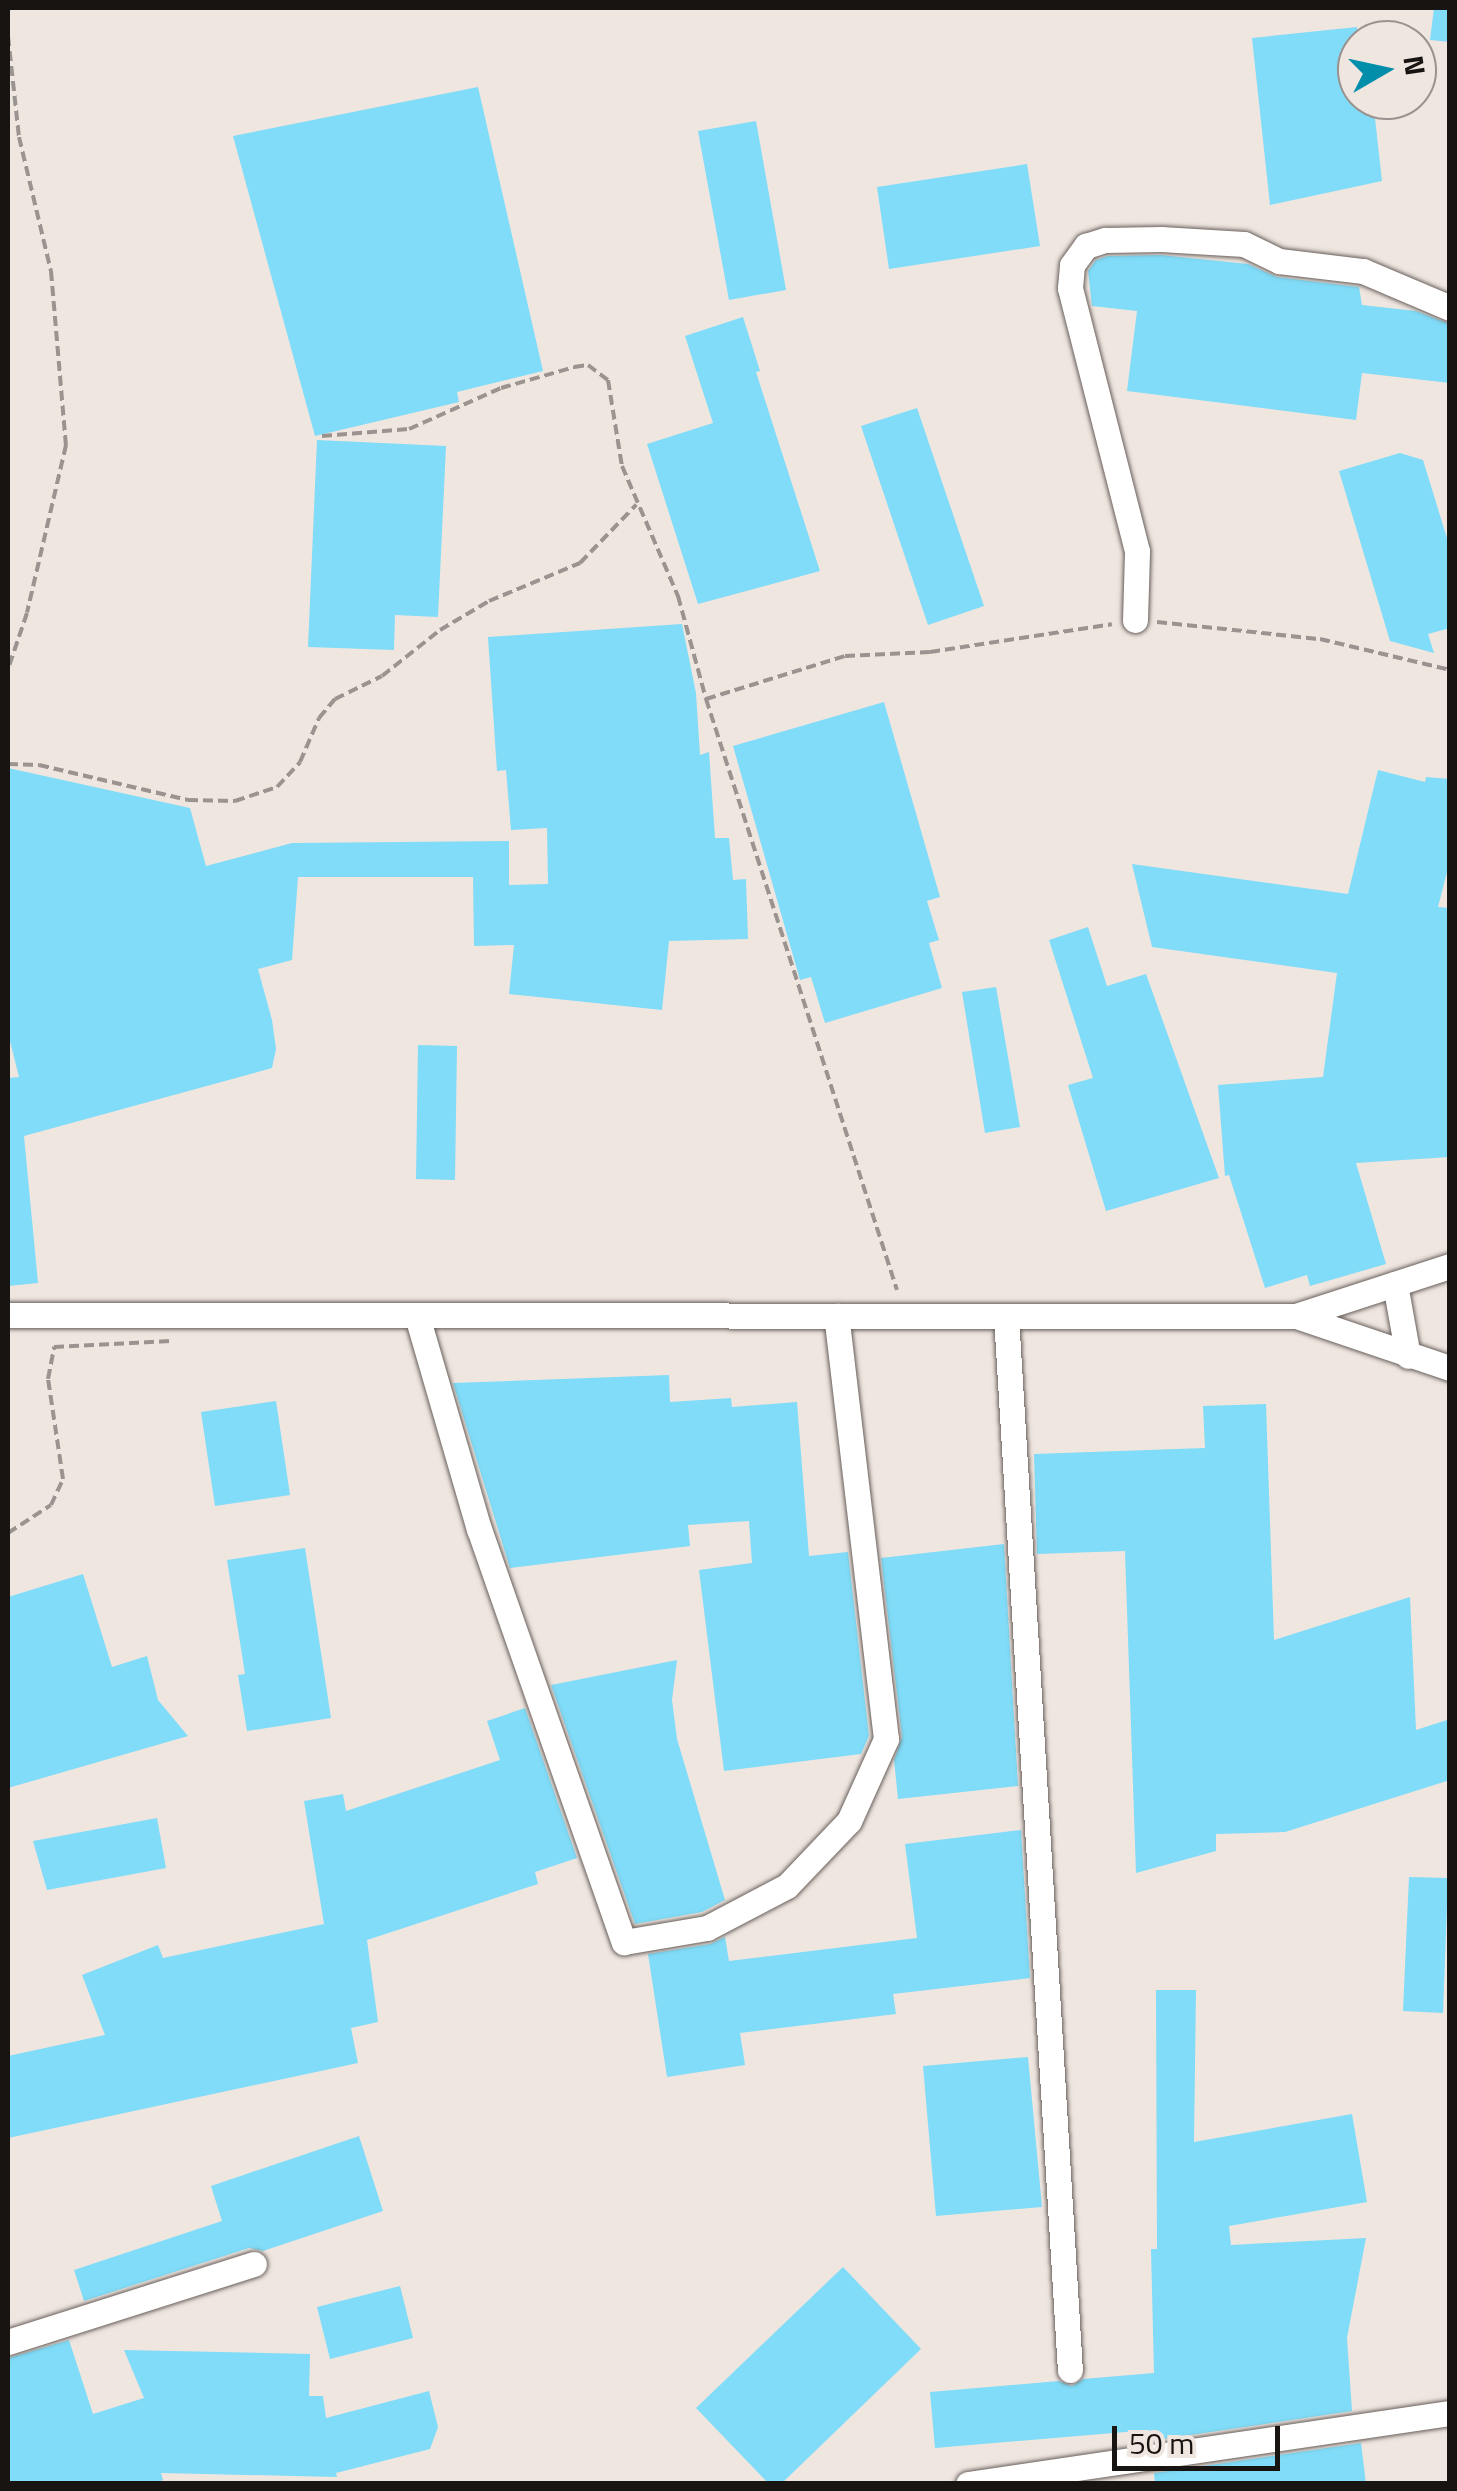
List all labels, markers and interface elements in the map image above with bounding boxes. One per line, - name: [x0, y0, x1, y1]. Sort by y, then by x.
- north arrow: [1337, 20, 1437, 120]
- text: N: [1392, 53, 1438, 78]
- scale bar: [1117, 2406, 1284, 2468]
- text: 50 m: [1129, 2420, 1194, 2466]

